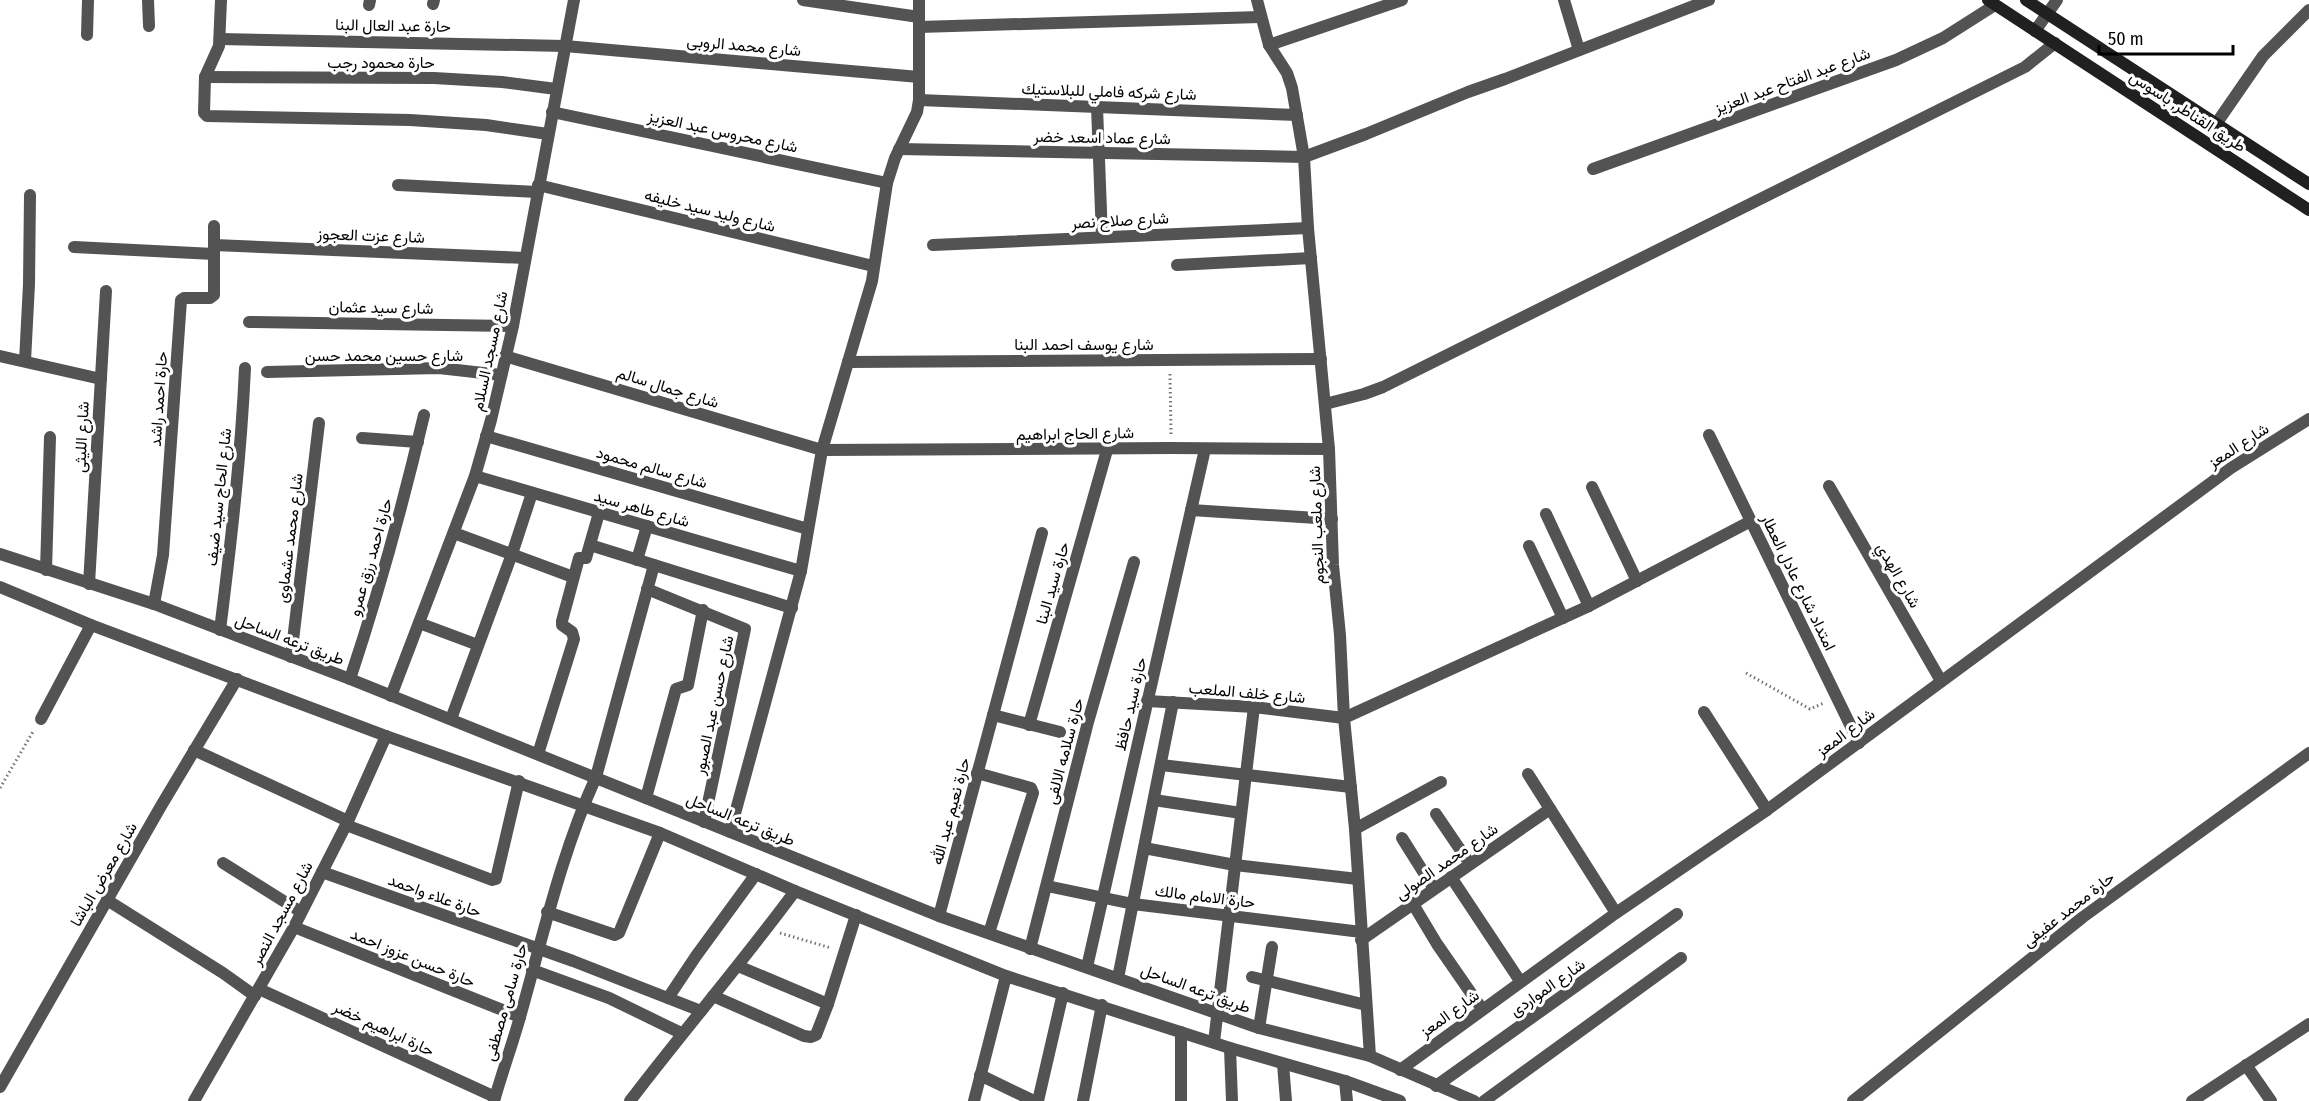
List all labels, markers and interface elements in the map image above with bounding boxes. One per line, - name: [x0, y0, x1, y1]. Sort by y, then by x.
- street label: حارة عبد العال البنا: [335, 15, 451, 37]
- scale bar: [2099, 18, 2232, 56]
- text: 50 m: [2108, 28, 2144, 50]
- street label: شارع محمد الروبى: [686, 31, 802, 62]
- street label: شارع عبد الفتاح عبد العزيز: [1711, 43, 1873, 120]
- street label: حارة محمود رجب: [327, 53, 435, 73]
- street label: طريق القناطر, باسوس: [2125, 67, 2249, 157]
- street label: شارع شركه فاملي للبلاستيك: [1021, 79, 1197, 108]
- street label: شارع محروس عبد العزيز: [645, 106, 800, 159]
- street label: شارع عماد اسعد خضر: [1032, 127, 1171, 150]
- street label: شارع وليد سيد خليفه: [642, 185, 777, 238]
- street label: شارع صلاح نصر: [1070, 208, 1170, 235]
- street label: شارع عزت العجوز: [316, 224, 425, 249]
- street label: شارع مسجد السلام: [467, 289, 513, 413]
- street label: شارع سيد عثمان: [328, 297, 434, 320]
- street label: شارع يوسف احمد البنا: [1014, 335, 1154, 356]
- street label: شارع حسين محمد حسن: [305, 346, 463, 367]
- street label: حارة احمد راشد: [146, 350, 172, 447]
- street label: شارع جمال سالم: [614, 363, 721, 414]
- street label: شارع الليثى: [70, 401, 95, 473]
- street label: شارع المعز: [2203, 419, 2273, 474]
- street label: شارع الحاج ابراهيم: [1016, 423, 1134, 446]
- street label: شارع الحاج سيد ضيف: [202, 427, 237, 567]
- street label: شارع سالم محمود: [594, 443, 710, 494]
- street label: شارع ملعب النجوم: [1305, 465, 1330, 585]
- street label: شارع محمد عشماوى: [272, 472, 309, 604]
- street label: شارع طاهر سيد: [591, 486, 692, 533]
- street label: حارة احمد رزق عمرو: [345, 496, 397, 619]
- street label: امتداد شارع عادل العطار: [1755, 510, 1840, 655]
- street label: شارع الهدي: [1869, 539, 1925, 613]
- street label: حارة سيد البنا: [1032, 540, 1074, 627]
- street label: طريق ترعه الساحل: [232, 610, 347, 670]
- street label: شارع حسن عبد الصبور: [689, 634, 739, 778]
- street label: حارة سيد حافظ: [1110, 655, 1152, 753]
- street label: شارع خلف الملعب: [1188, 678, 1306, 709]
- street label: حارة سلامه الالفى: [1041, 696, 1089, 806]
- street label: شارع المعز: [1811, 704, 1880, 763]
- street label: حارة نعيم عبد الله: [927, 755, 975, 867]
- street label: طريق ترعه الساحل: [683, 789, 798, 851]
- street label: شارع معرض الباشا: [66, 819, 143, 931]
- street label: شارع محمد الصولى: [1391, 819, 1502, 906]
- street label: شارع مسجد النصر: [246, 858, 319, 970]
- street label: حارة محمد عفيفى: [2018, 867, 2119, 952]
- street label: حارة علاء واحمد: [385, 870, 484, 922]
- street label: حارة الامام مالك: [1154, 881, 1257, 913]
- street label: حارة حسن عزوز احمد: [347, 924, 478, 992]
- street label: حارة سامى مصطفى: [480, 941, 532, 1063]
- street label: شارع المواردى: [1506, 955, 1590, 1022]
- street label: طريق ترعه الساحل: [1138, 960, 1253, 1018]
- street label: شارع المعز: [1415, 986, 1484, 1044]
- street label: حارة ابراهيم خضر: [329, 996, 437, 1061]

